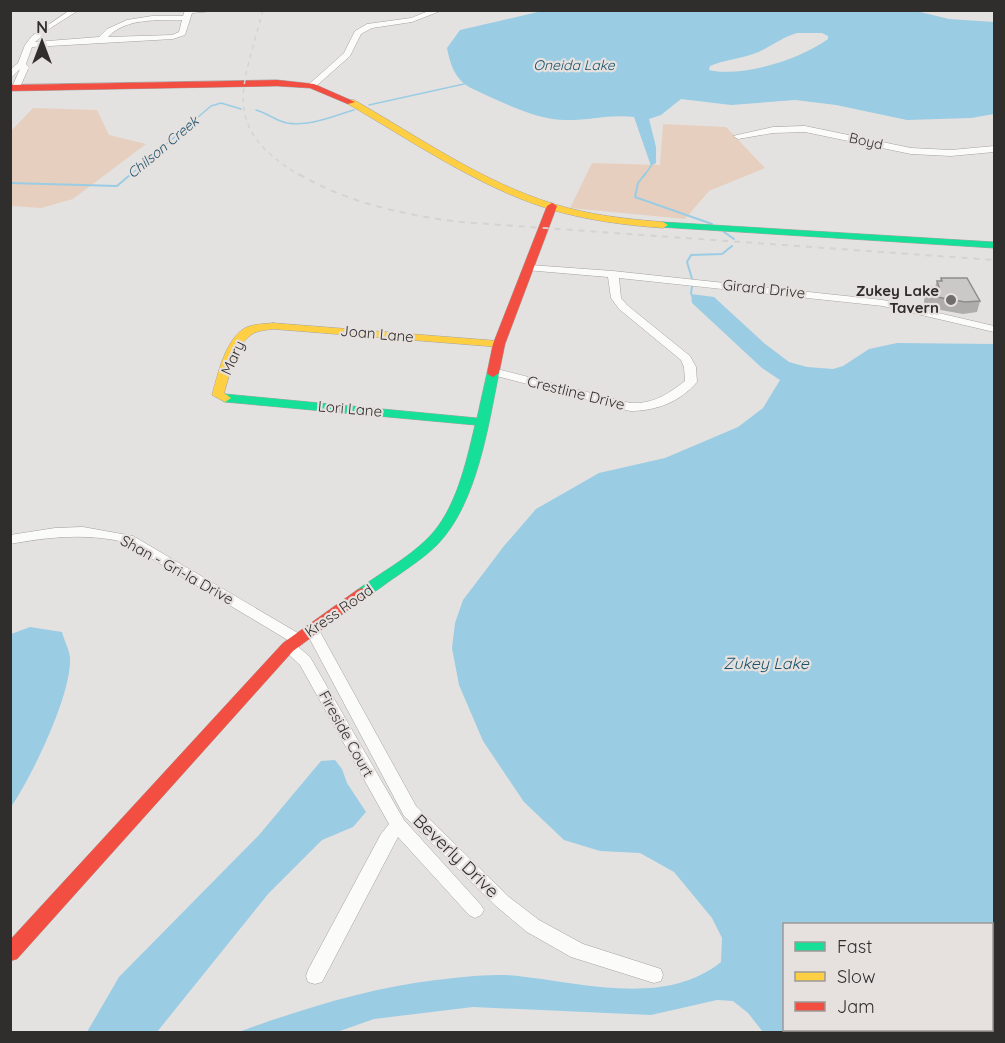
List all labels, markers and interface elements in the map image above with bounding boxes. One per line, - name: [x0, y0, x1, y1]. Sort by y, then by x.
- north arrow: [12, 12, 72, 72]
- text: N: [36, 17, 48, 37]
- water label: Oneida Lake: [533, 56, 616, 74]
- water label: Chilson Creek: [124, 111, 204, 182]
- street label: Boyd: [847, 128, 885, 154]
- street label: Girard Drive: [722, 275, 806, 302]
- place label: Zukey Lake Tavern: [856, 281, 939, 317]
- marker: Zukey Lake Tavern: [944, 293, 958, 307]
- street label: Joan Lane: [339, 321, 415, 346]
- street label: Mary: [216, 338, 249, 378]
- street label: Crestline Drive: [525, 371, 627, 414]
- street label: Lori Lane: [317, 396, 383, 421]
- street label: Shan - Gri-la Drive: [117, 531, 237, 609]
- street label: Kress Road: [301, 580, 377, 641]
- water label: Zukey Lake: [723, 653, 810, 673]
- street label: Fireside Court: [315, 687, 378, 780]
- street label: Beverly Drive: [409, 809, 504, 902]
- legend: [783, 923, 993, 1031]
- text: Fast: [837, 935, 872, 958]
- text: Slow: [837, 965, 875, 988]
- text: Jam: [837, 995, 875, 1018]

